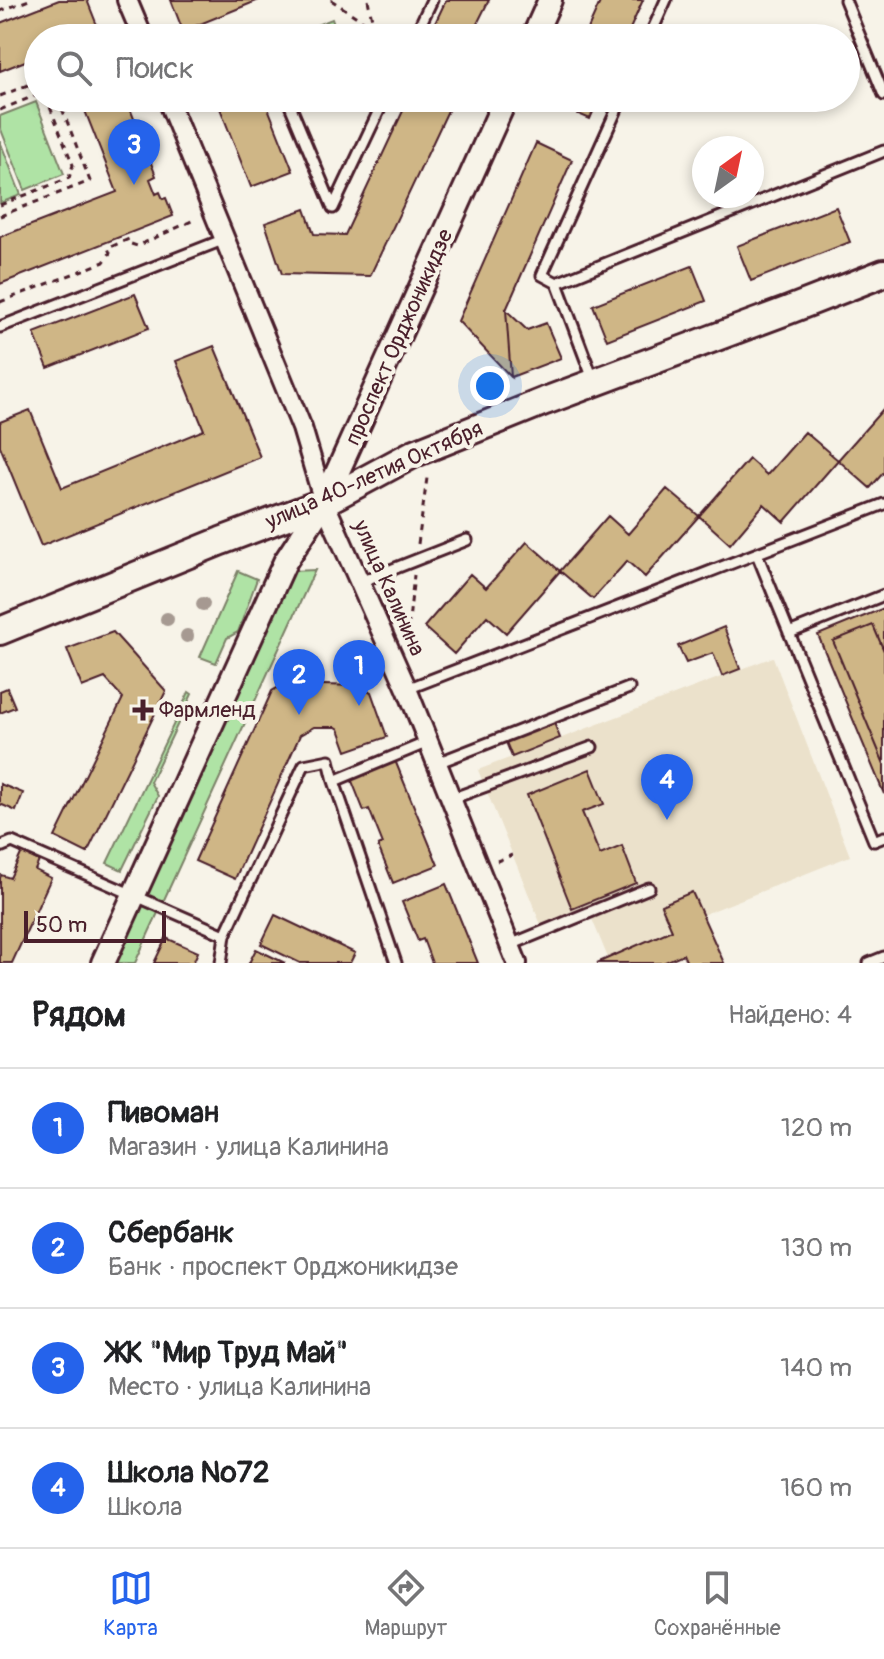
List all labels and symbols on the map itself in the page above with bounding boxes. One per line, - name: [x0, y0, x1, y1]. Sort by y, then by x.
- pin: 3: [108, 119, 160, 185]
- north arrow: [692, 136, 764, 208]
- street label: проспект Орджоникидзе: [339, 224, 459, 449]
- your location: [470, 366, 510, 406]
- street label: улица 40-летия Октября: [260, 414, 487, 536]
- street label: улица Калинина: [346, 515, 431, 660]
- pin: 1: [333, 640, 385, 706]
- pin: 2: [273, 649, 325, 715]
- place label: Фармленд: [159, 696, 255, 724]
- marker: Фармленд: [134, 701, 152, 719]
- pin: 4: [641, 754, 693, 820]
- scale bar: [24, 907, 166, 943]

